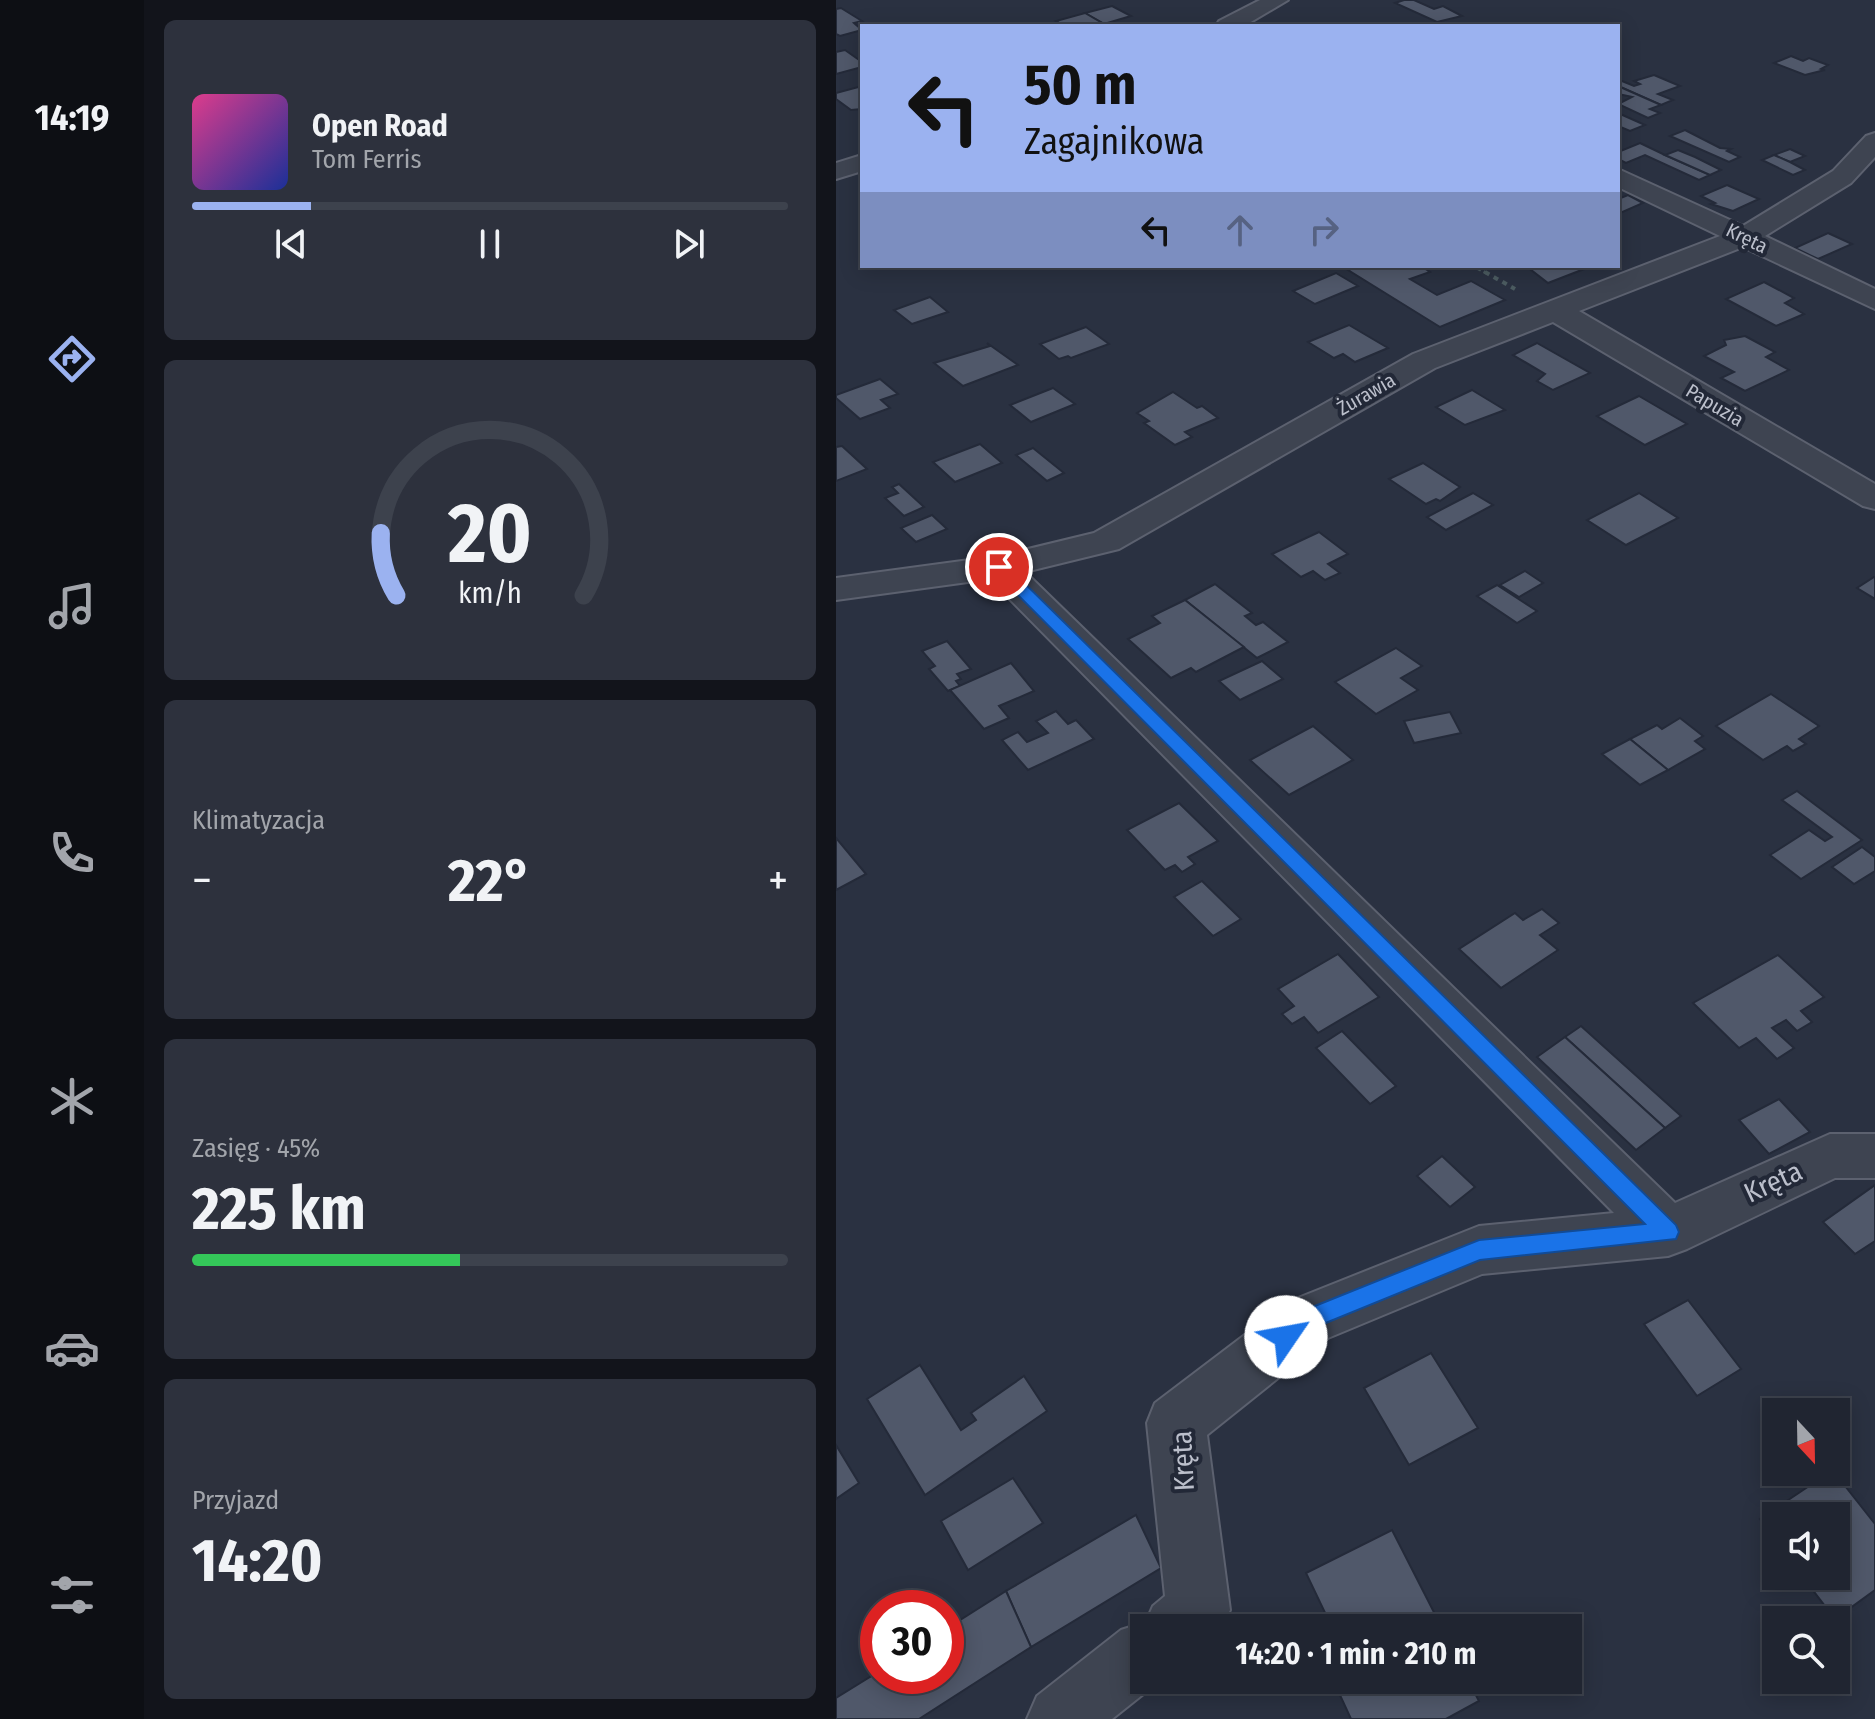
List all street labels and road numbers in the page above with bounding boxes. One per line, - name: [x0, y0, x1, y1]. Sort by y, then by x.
- street label: Kręta: [1722, 218, 1772, 258]
- street label: Żurawia: [1333, 368, 1399, 420]
- street label: Papuzia: [1682, 378, 1748, 432]
- street label: Kręta: [1739, 1154, 1807, 1210]
- street label: Kręta: [1165, 1430, 1201, 1492]

